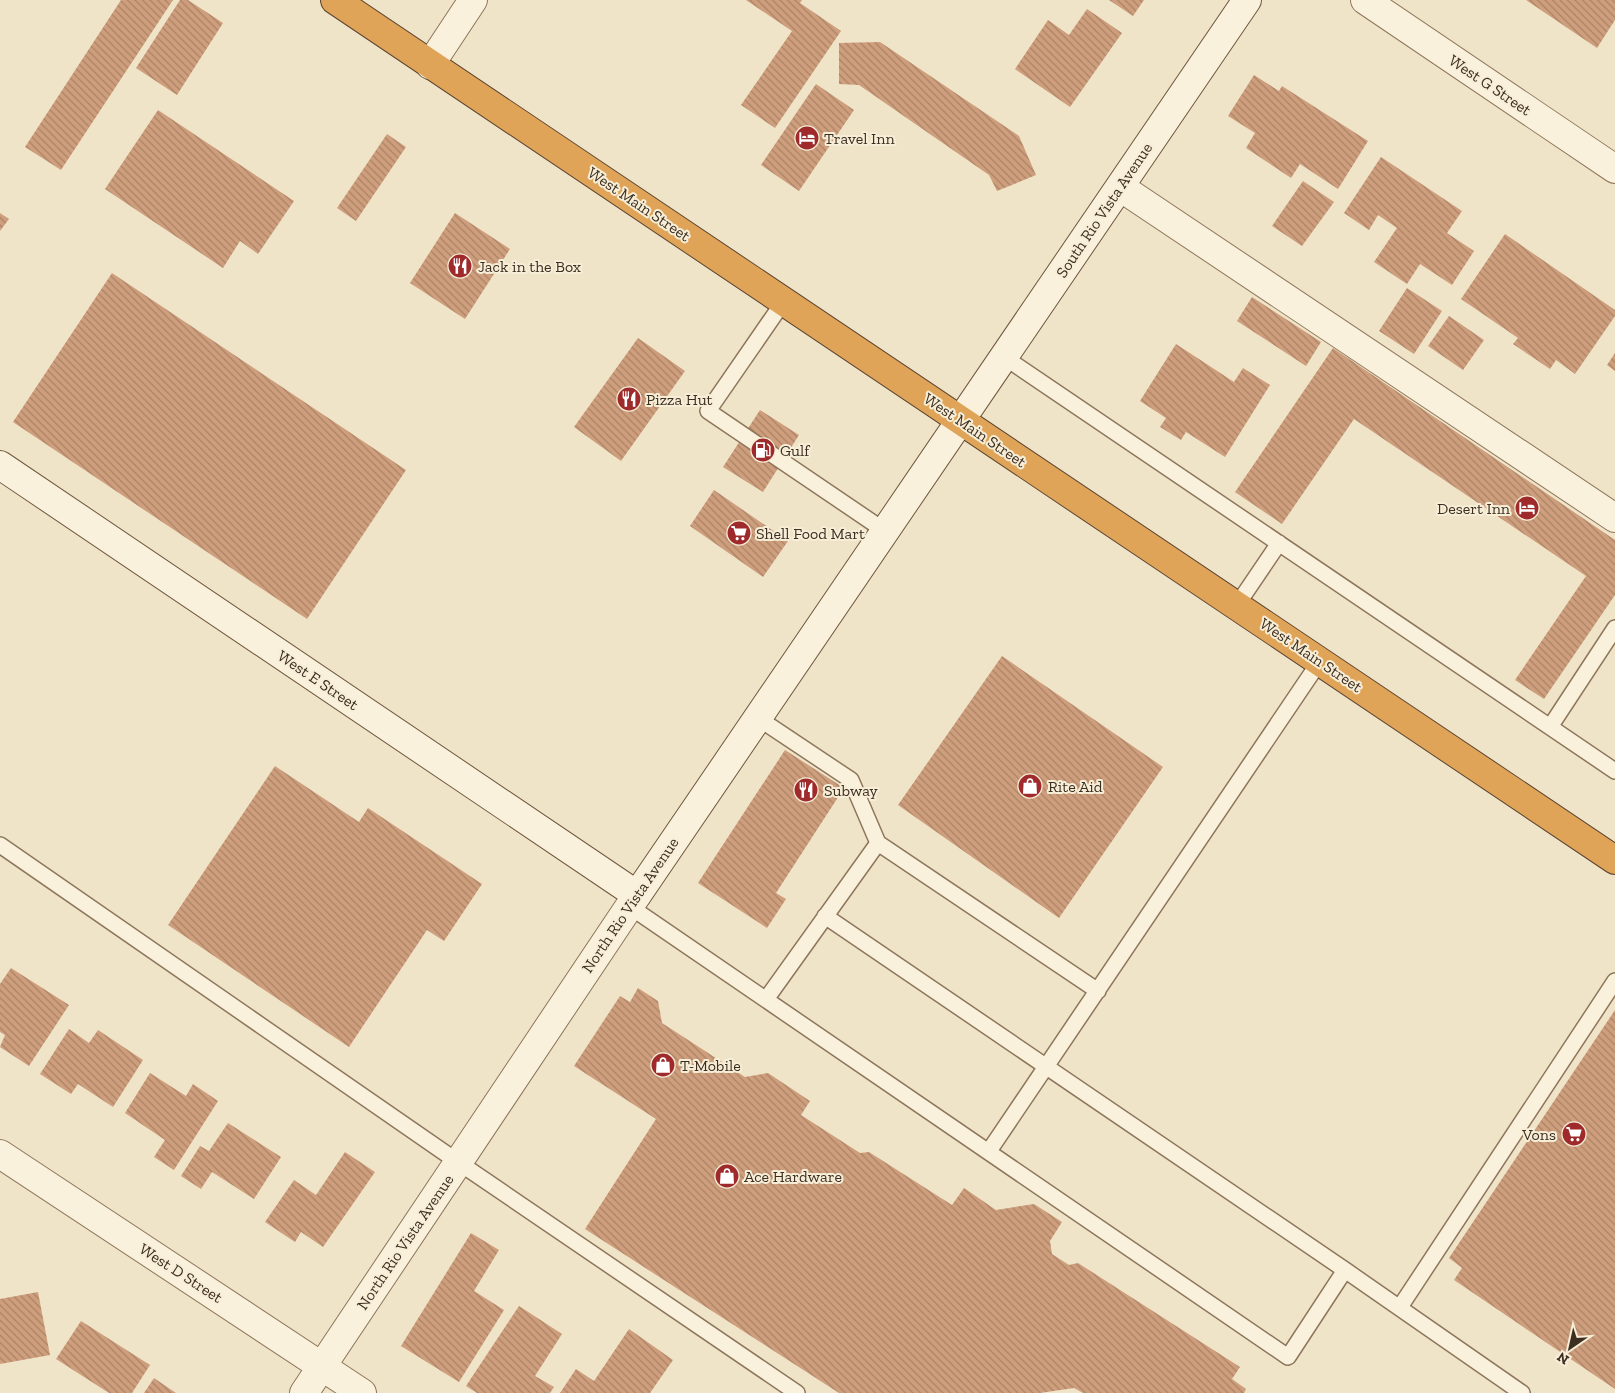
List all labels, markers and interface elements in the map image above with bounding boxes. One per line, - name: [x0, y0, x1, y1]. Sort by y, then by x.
- street label: West G Street: [1445, 51, 1535, 120]
- hotel icon: Travel Inn: [794, 125, 820, 151]
- place label: Travel Inn: [824, 129, 895, 148]
- street label: South Rio Vista Avenue: [1052, 139, 1156, 281]
- street label: West Main Street: [584, 163, 694, 245]
- restaurant icon: Jack in the Box: [447, 253, 473, 279]
- place label: Jack in the Box: [478, 257, 581, 276]
- restaurant icon: Pizza Hut: [616, 386, 642, 412]
- street label: West Main Street: [920, 389, 1030, 471]
- place label: Pizza Hut: [646, 390, 713, 409]
- fuel station icon: Gulf: [750, 437, 776, 463]
- place label: Gulf: [780, 441, 811, 460]
- hotel icon: Desert Inn: [1514, 495, 1540, 521]
- place label: Desert Inn: [1437, 499, 1511, 518]
- supermarket icon: Shell Food Mart: [726, 520, 752, 546]
- place label: Shell Food Mart: [756, 524, 865, 543]
- street label: West Main Street: [1256, 614, 1366, 696]
- street label: West E Street: [274, 646, 362, 714]
- shop icon: Rite Aid: [1017, 773, 1043, 799]
- restaurant icon: Subway: [793, 777, 819, 803]
- place label: Rite Aid: [1048, 777, 1103, 796]
- place label: Subway: [824, 781, 879, 800]
- street label: North Rio Vista Avenue: [578, 834, 682, 976]
- shop icon: T-Mobile: [650, 1052, 676, 1078]
- place label: T-Mobile: [680, 1056, 741, 1075]
- supermarket icon: Vons: [1561, 1121, 1587, 1147]
- place label: Vons: [1521, 1125, 1556, 1144]
- shop icon: Ace Hardware: [714, 1163, 740, 1189]
- place label: Ace Hardware: [744, 1167, 842, 1186]
- street label: North Rio Vista Avenue: [353, 1171, 457, 1313]
- street label: West D Street: [136, 1239, 226, 1307]
- north arrow: [1545, 1323, 1595, 1373]
- text: N: [1554, 1348, 1572, 1368]

